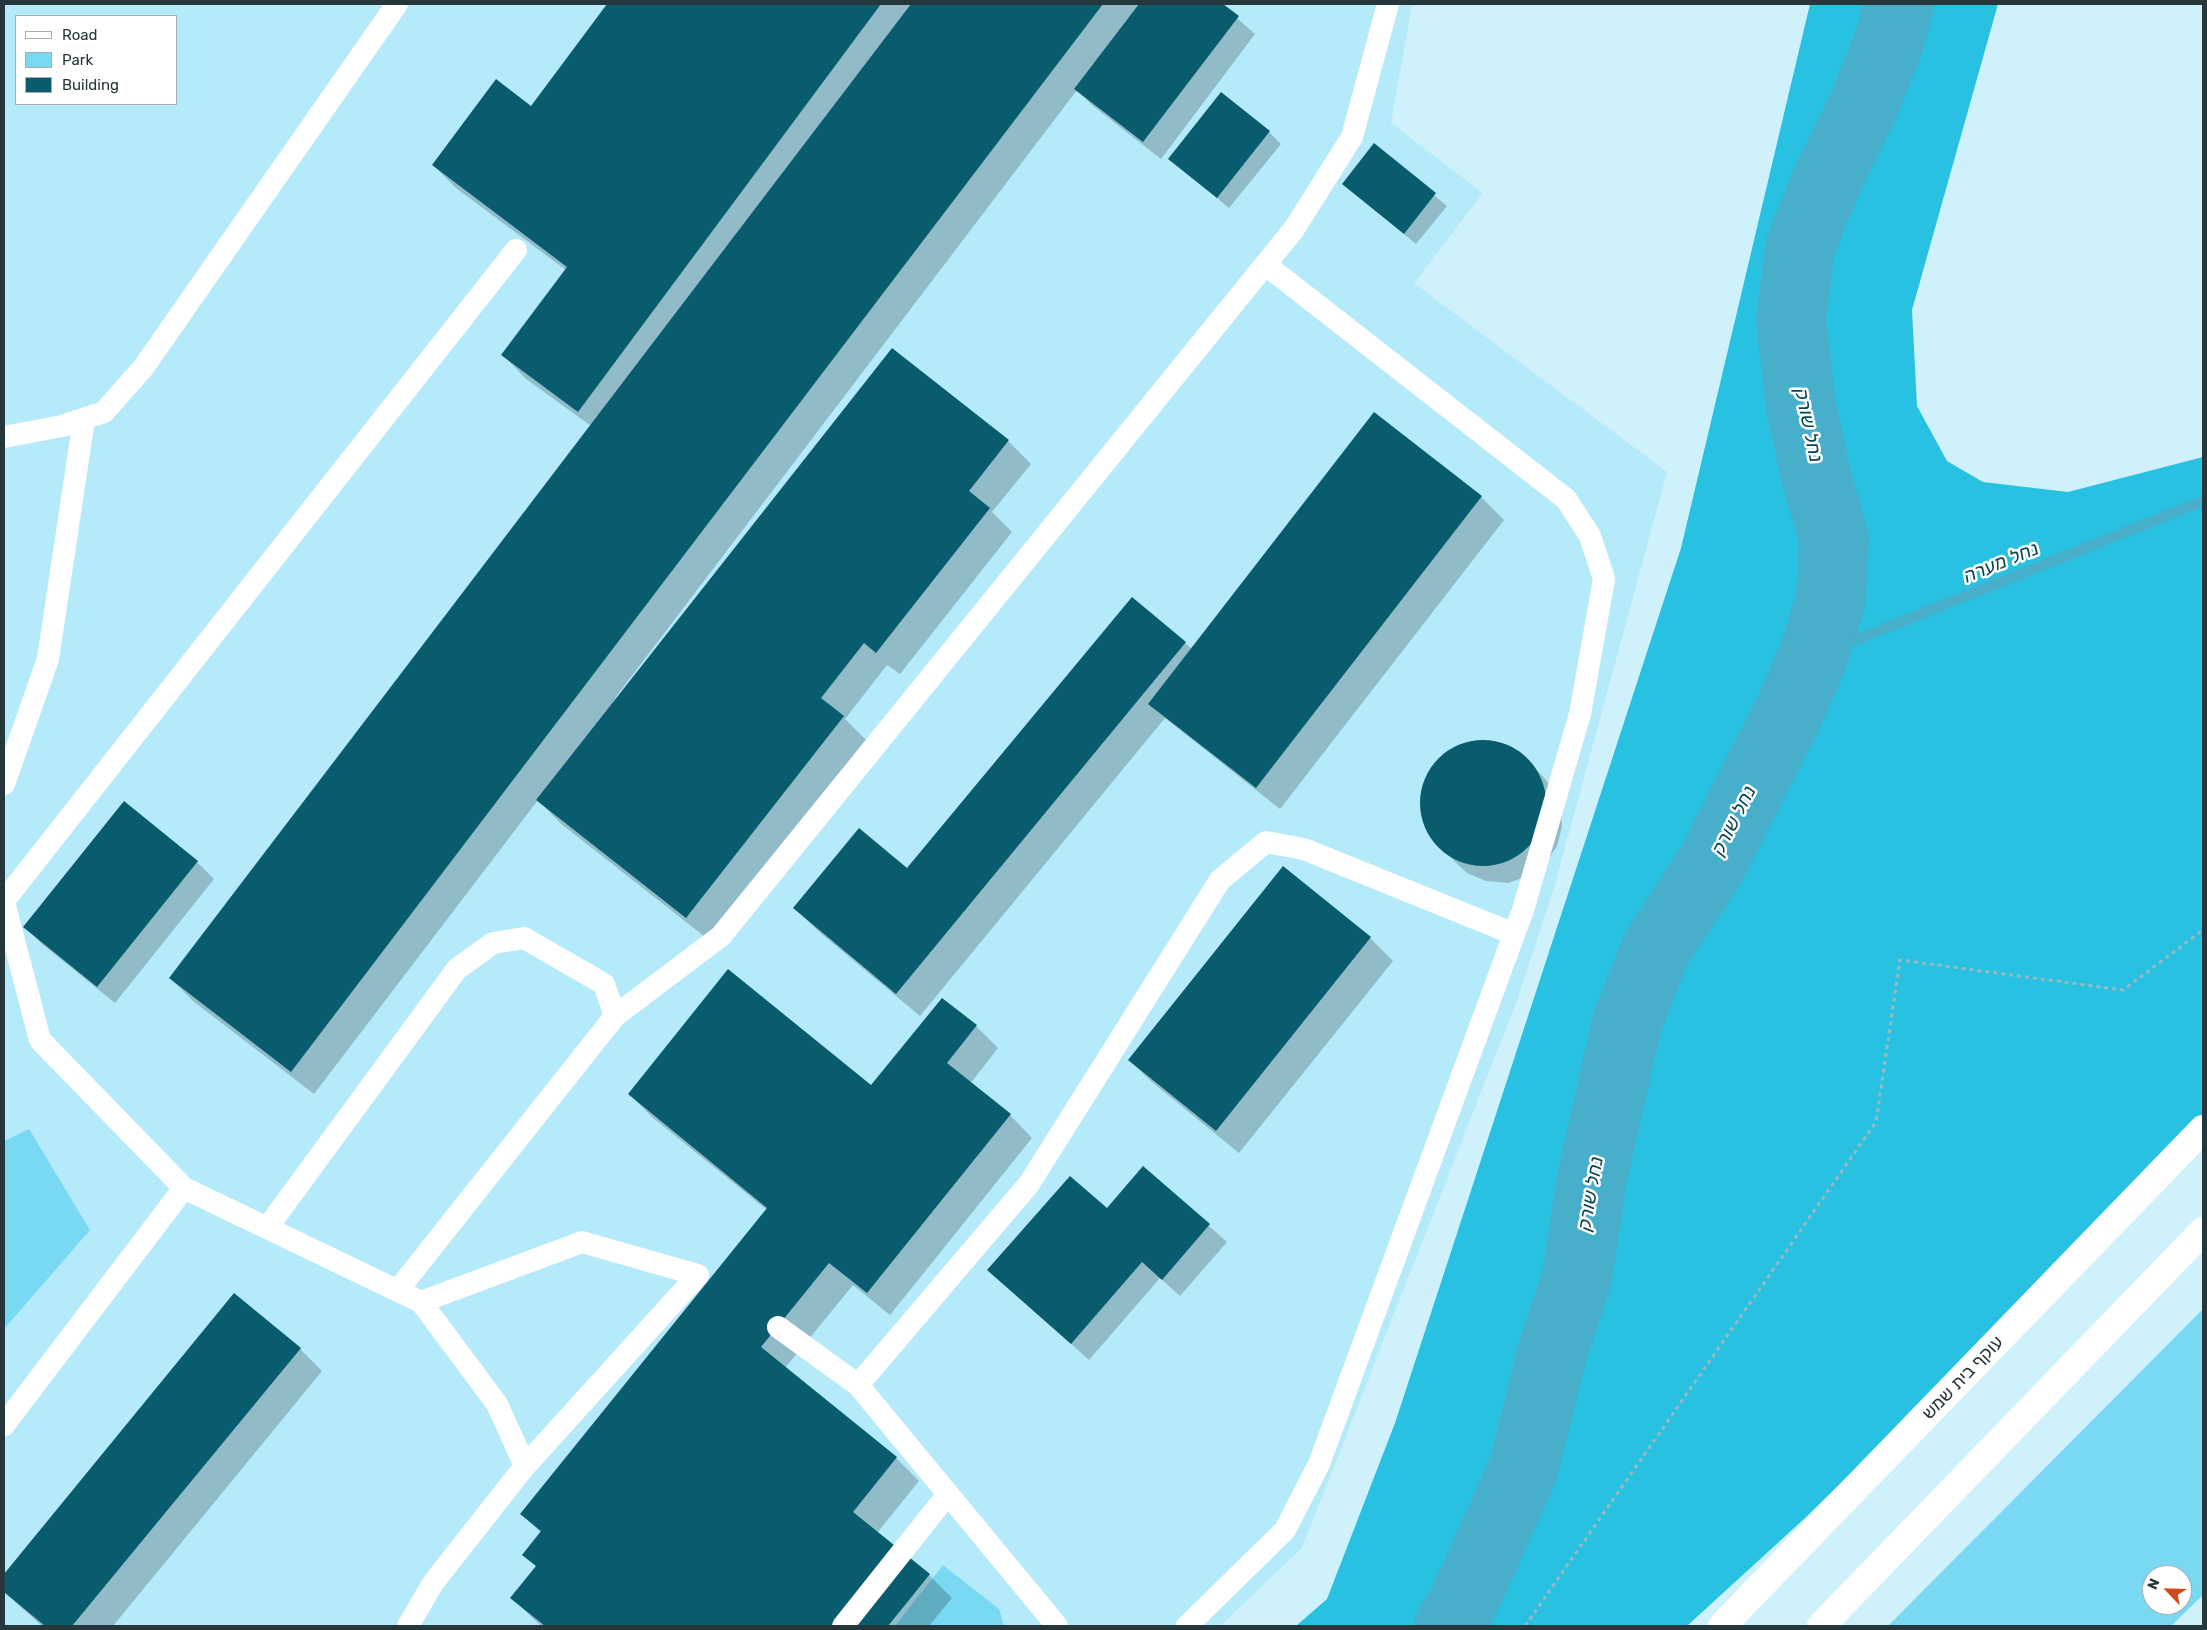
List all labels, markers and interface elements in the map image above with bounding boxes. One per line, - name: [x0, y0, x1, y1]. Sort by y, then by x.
- legend: [15, 15, 178, 105]
- text: Road: [62, 26, 98, 44]
- text: Park: [62, 51, 93, 69]
- text: Building: [62, 76, 119, 94]
- water label: נחל שורק: [1789, 386, 1827, 464]
- water label: נחל מערה: [1960, 538, 2042, 588]
- water label: נחל שורק: [1707, 782, 1761, 860]
- water label: נחל שורק: [1573, 1155, 1609, 1233]
- street label: עוקף בית שמש: [1918, 1332, 2008, 1424]
- north arrow: [2142, 1565, 2192, 1615]
- text: N: [2144, 1576, 2164, 1592]

